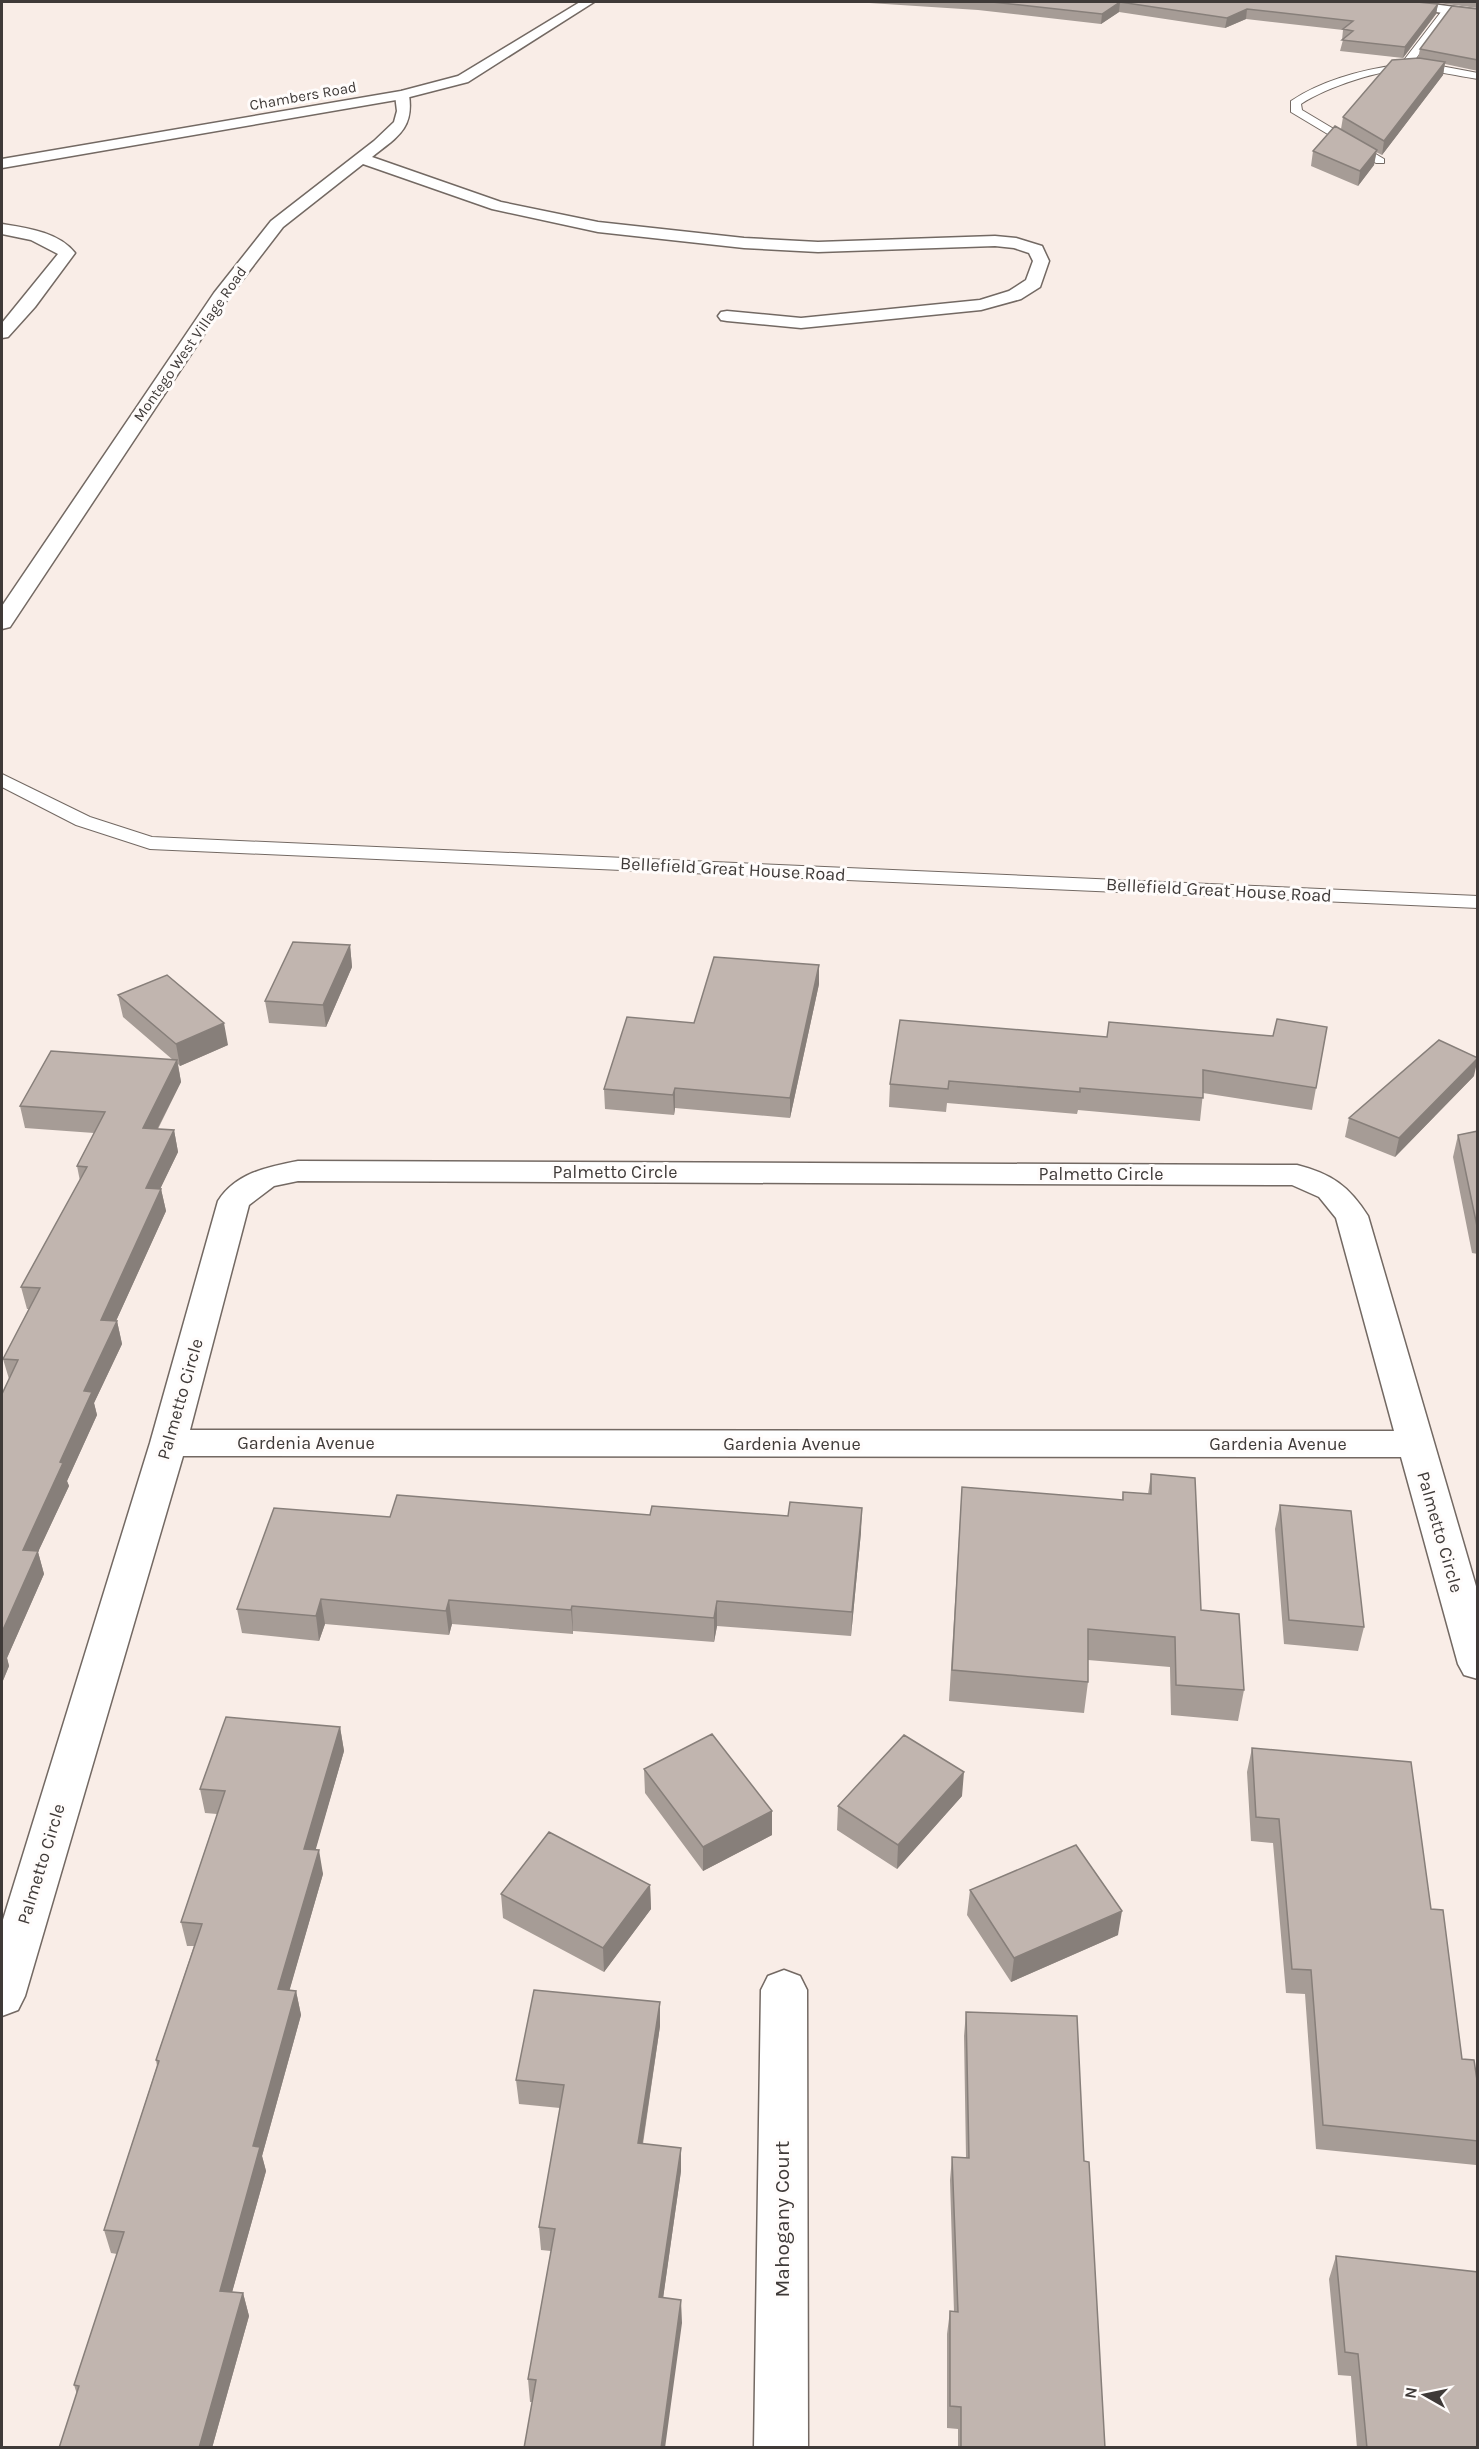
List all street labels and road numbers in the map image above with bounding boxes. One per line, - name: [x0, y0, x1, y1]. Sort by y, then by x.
- street label: Chambers Road: [248, 78, 358, 114]
- street label: Montego West Village Road: [130, 263, 250, 425]
- street label: Bellefield Great House Road: [620, 852, 846, 886]
- street label: Bellefield Great House Road: [1106, 873, 1332, 907]
- street label: Palmetto Circle: [552, 1161, 678, 1183]
- street label: Palmetto Circle: [1038, 1163, 1164, 1185]
- street label: Palmetto Circle: [152, 1336, 208, 1462]
- street label: Gardenia Avenue: [237, 1432, 375, 1454]
- street label: Gardenia Avenue: [723, 1433, 861, 1455]
- street label: Gardenia Avenue: [1209, 1433, 1347, 1455]
- street label: Palmetto Circle: [1412, 1469, 1468, 1595]
- street label: Palmetto Circle: [12, 1801, 70, 1927]
- street label: Mahogany Court: [770, 2140, 794, 2297]

